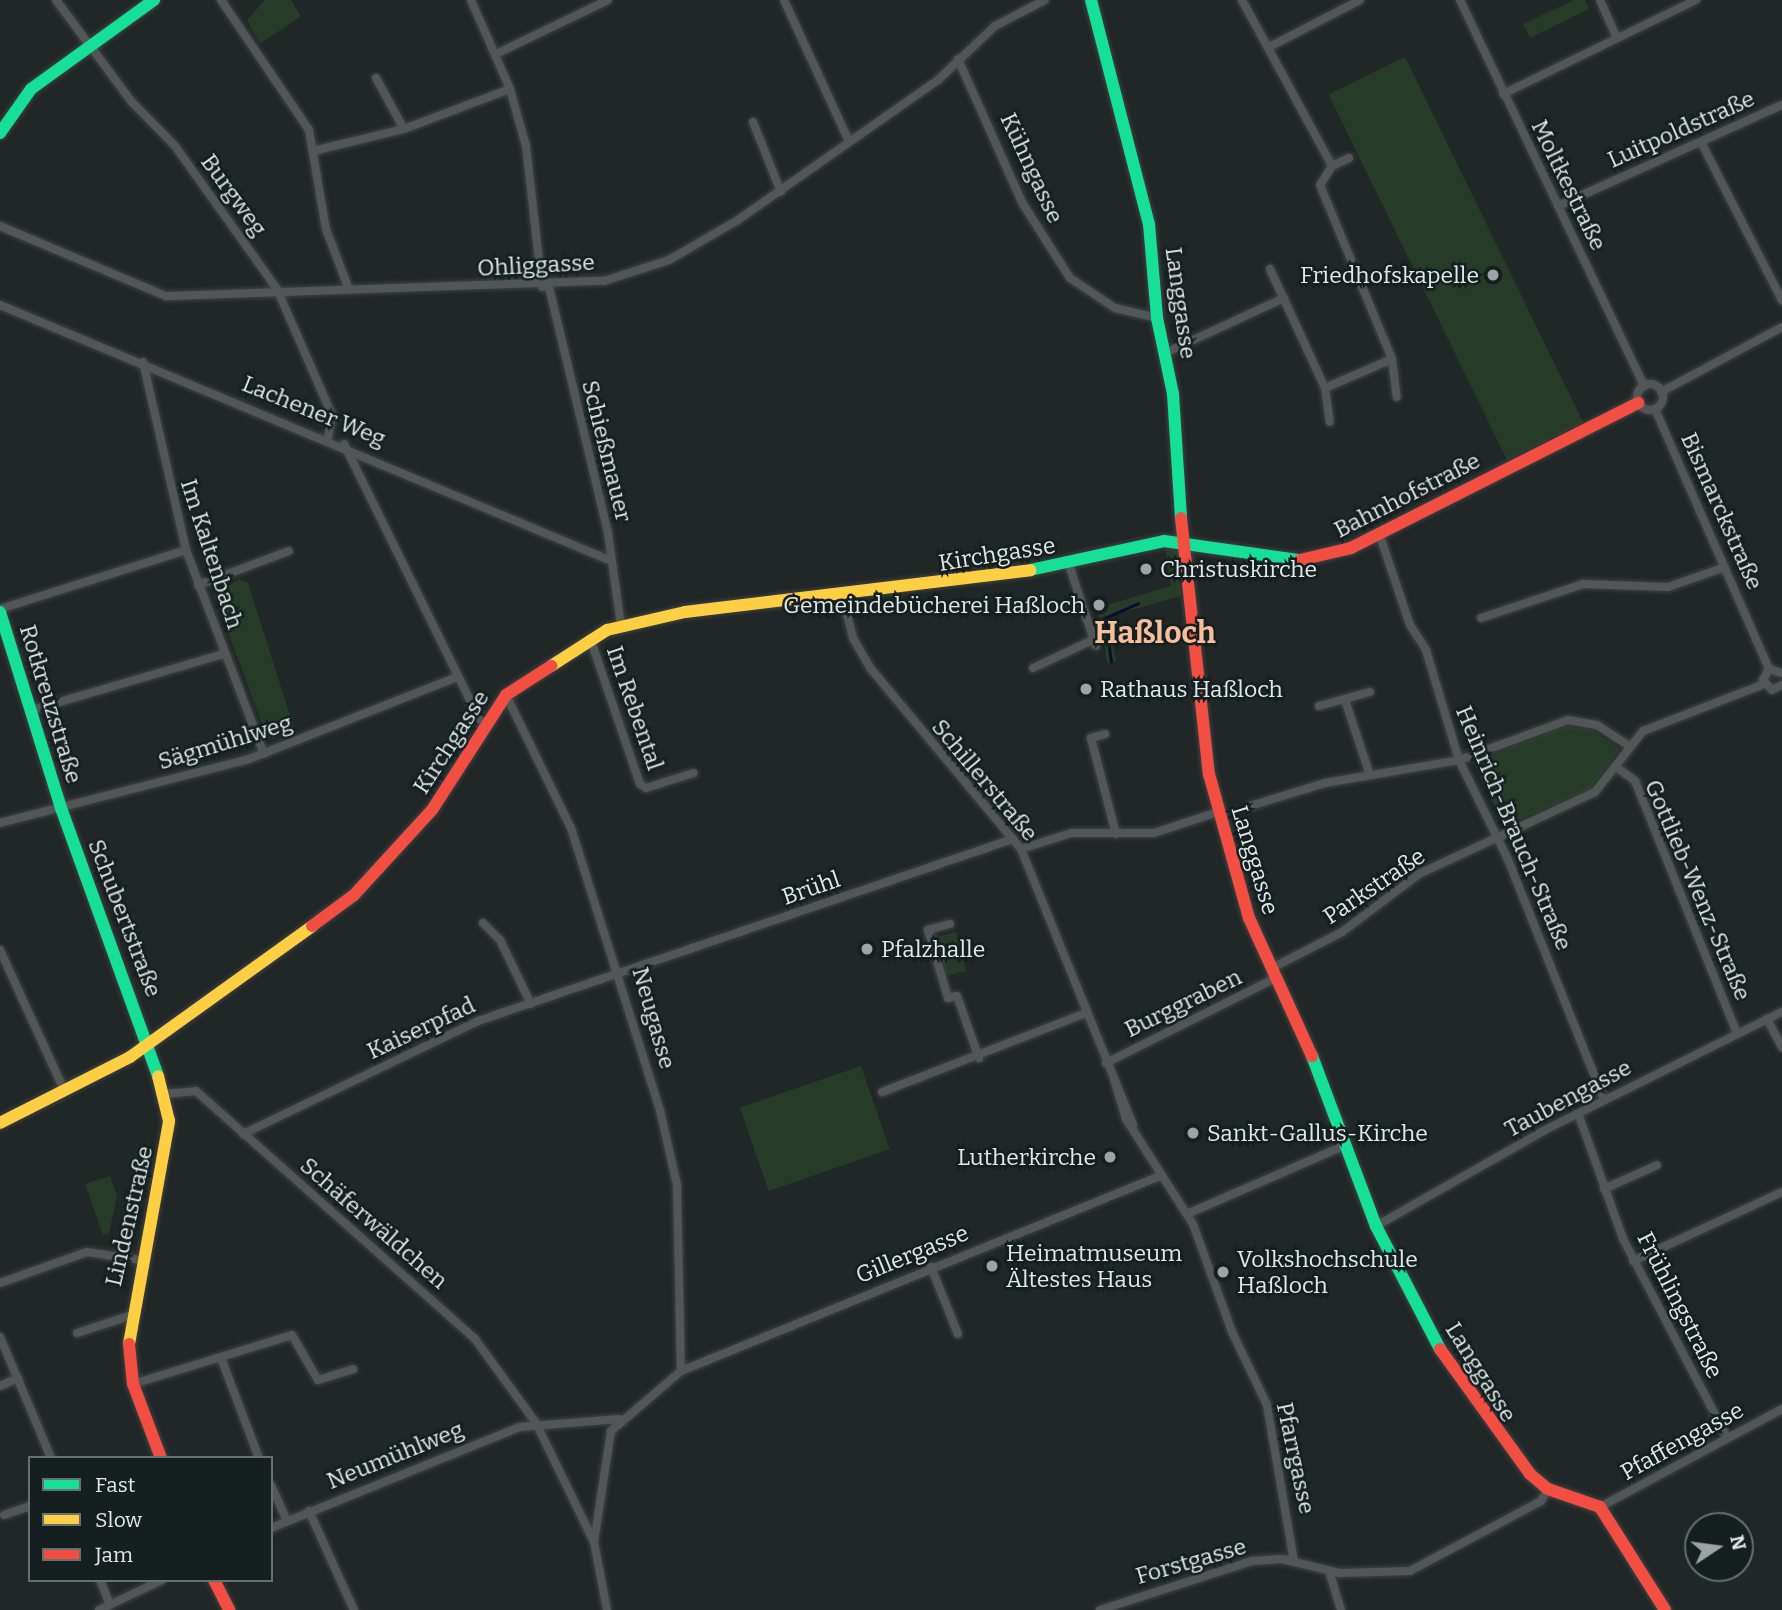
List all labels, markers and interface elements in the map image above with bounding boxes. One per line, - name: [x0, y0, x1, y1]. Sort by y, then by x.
- street label: Luitpoldstraße: [1603, 84, 1759, 174]
- street label: Kühngasse: [994, 108, 1070, 228]
- street label: Moltkestraße: [1526, 115, 1612, 255]
- street label: Burgweg: [195, 149, 273, 241]
- street label: Langgasse: [1160, 245, 1202, 361]
- street label: Ohliggasse: [477, 248, 595, 282]
- place label: Friedhofskapelle: [1300, 261, 1479, 289]
- marker: Friedhofskapelle: [1485, 267, 1501, 283]
- street label: Lachener Weg: [238, 370, 390, 452]
- street label: Schießmauer: [576, 377, 638, 525]
- street label: Bismarckstraße: [1675, 428, 1769, 594]
- street label: Bahnhofstraße: [1329, 446, 1485, 544]
- street label: Im Kaltenbach: [175, 476, 249, 632]
- street label: Kirchgasse: [937, 531, 1057, 577]
- place label: Christuskirche: [1160, 555, 1317, 583]
- marker: Christuskirche: [1138, 561, 1154, 577]
- place label: Gemeindebücherei Haßloch: [783, 591, 1085, 619]
- marker: Gemeindebücherei Haßloch: [1091, 597, 1107, 613]
- district label: Haßloch: [1094, 615, 1216, 651]
- street label: Rotkreuzstraße: [14, 621, 88, 787]
- street label: Im Rebental: [601, 642, 669, 774]
- place label: Rathaus Haßloch: [1100, 675, 1283, 703]
- marker: Rathaus Haßloch: [1078, 681, 1094, 697]
- street label: Kirchgasse: [407, 685, 495, 799]
- street label: Heinrich-Brauch-Straße: [1450, 702, 1578, 954]
- street label: Sägmühlweg: [155, 709, 295, 775]
- street label: Schillerstraße: [926, 714, 1044, 846]
- street label: Gottlieb-Wenz-Straße: [1639, 776, 1757, 1004]
- street label: Langgasse: [1225, 802, 1285, 918]
- street label: Schubertstraße: [82, 835, 168, 1001]
- street label: Parkstraße: [1318, 842, 1430, 930]
- street label: Brühl: [778, 865, 844, 911]
- place label: Pfalzhalle: [881, 935, 985, 963]
- marker: Pfalzhalle: [859, 941, 875, 957]
- street label: Burggraben: [1120, 963, 1246, 1043]
- street label: Neugasse: [626, 964, 682, 1072]
- street label: Kaiserpfad: [363, 991, 479, 1065]
- street label: Taubengasse: [1500, 1053, 1636, 1143]
- place label: Sankt-Gallus-Kirche: [1207, 1119, 1428, 1147]
- marker: Sankt-Gallus-Kirche: [1185, 1125, 1201, 1141]
- street label: Lindenstraße: [99, 1143, 159, 1289]
- place label: Lutherkirche: [957, 1143, 1096, 1171]
- marker: Lutherkirche: [1102, 1149, 1118, 1165]
- street label: Schäferwäldchen: [295, 1152, 453, 1294]
- street label: Gillergasse: [852, 1219, 972, 1289]
- street label: Frühlingstraße: [1631, 1227, 1729, 1383]
- place label: Heimatmuseum Ältestes Haus: [1006, 1239, 1182, 1293]
- place label: Volkshochschule Haßloch: [1237, 1245, 1418, 1299]
- marker: Heimatmuseum Ältestes Haus: [984, 1258, 1000, 1274]
- marker: Volkshochschule Haßloch: [1215, 1264, 1231, 1280]
- street label: Langgasse: [1440, 1317, 1522, 1427]
- street label: Pfaffengasse: [1616, 1396, 1748, 1486]
- street label: Pfarrgasse: [1271, 1400, 1321, 1516]
- street label: Neumühlweg: [323, 1415, 467, 1495]
- legend: [28, 1456, 273, 1582]
- text: Fast: [95, 1472, 135, 1498]
- text: Slow: [95, 1507, 142, 1533]
- north arrow: [1684, 1512, 1754, 1582]
- street label: Forstgasse: [1133, 1532, 1249, 1590]
- text: N: [1725, 1533, 1751, 1552]
- text: Jam: [95, 1542, 133, 1568]

